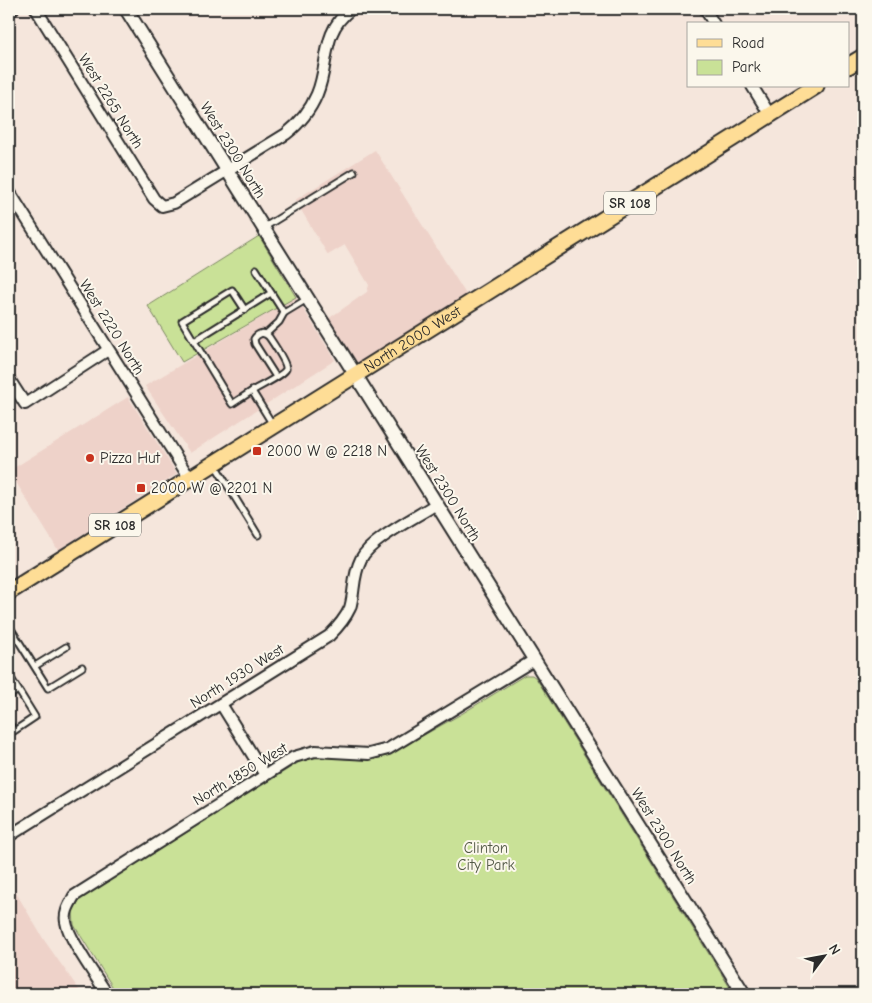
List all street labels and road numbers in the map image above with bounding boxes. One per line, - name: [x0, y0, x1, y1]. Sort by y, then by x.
- street label: West 2265 North: [75, 50, 147, 152]
- street label: West 2300 North: [196, 99, 270, 201]
- road number: SR 108: [604, 192, 656, 214]
- street label: West 2220 North: [76, 276, 148, 378]
- street label: North 2000 West: [360, 302, 465, 376]
- street label: West 2300 North: [411, 442, 485, 544]
- road number: SR 108: [89, 514, 141, 536]
- street label: North 1930 West: [187, 640, 288, 712]
- street label: North 1850 West: [189, 738, 291, 809]
- street label: West 2300 North: [627, 785, 701, 887]

